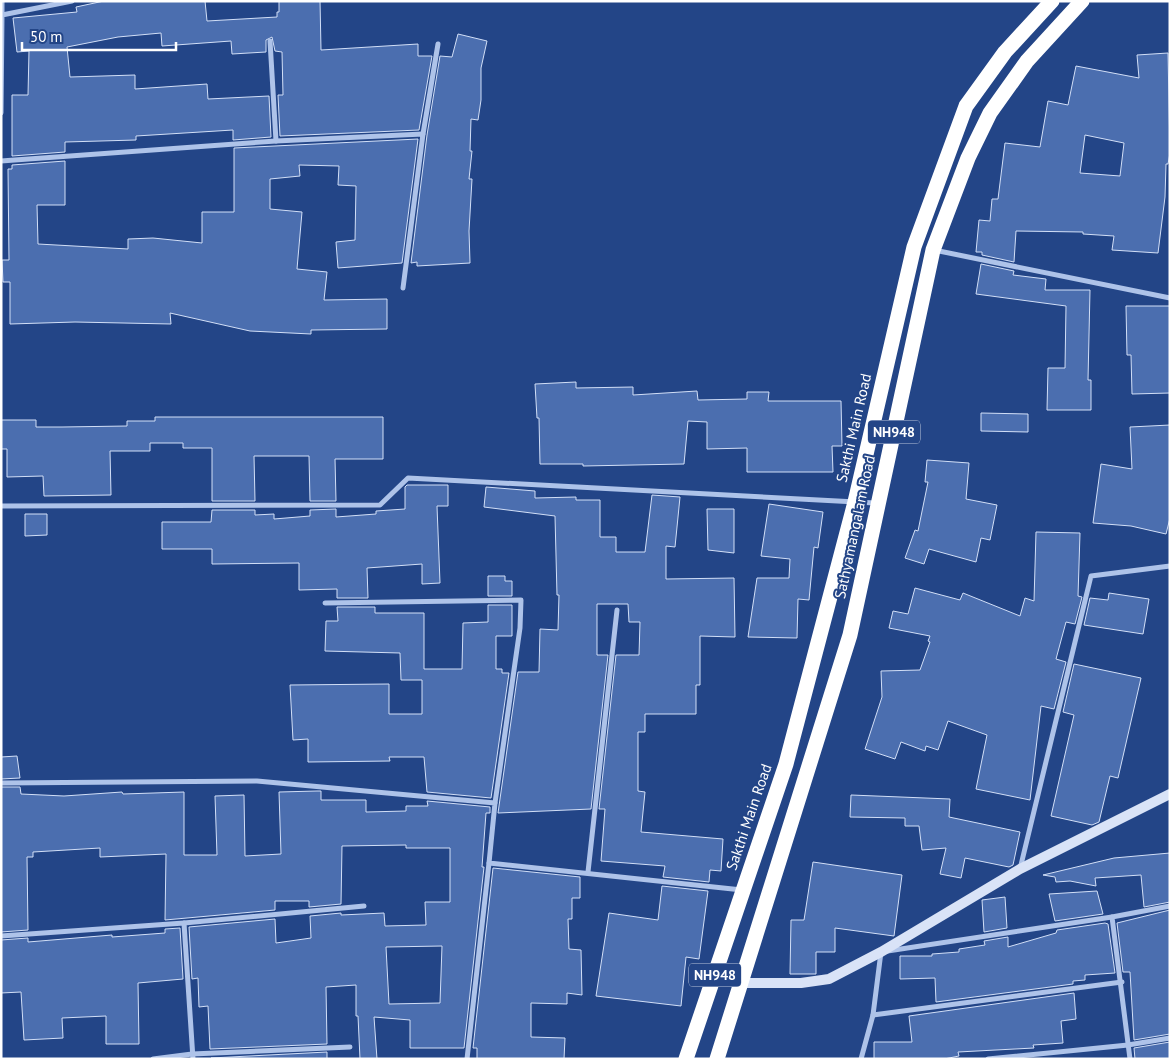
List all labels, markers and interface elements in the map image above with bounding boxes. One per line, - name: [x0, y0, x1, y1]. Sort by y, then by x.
- scale bar: [22, 20, 176, 52]
- text: 50 m: [30, 27, 63, 46]
- street label: Sakthi Main Road: [832, 372, 875, 484]
- road number: NH948: [868, 421, 920, 444]
- street label: Sathyamangalam Road: [830, 453, 879, 600]
- street label: Sakthi Main Road: [721, 761, 776, 873]
- road number: NH948: [689, 964, 741, 986]

